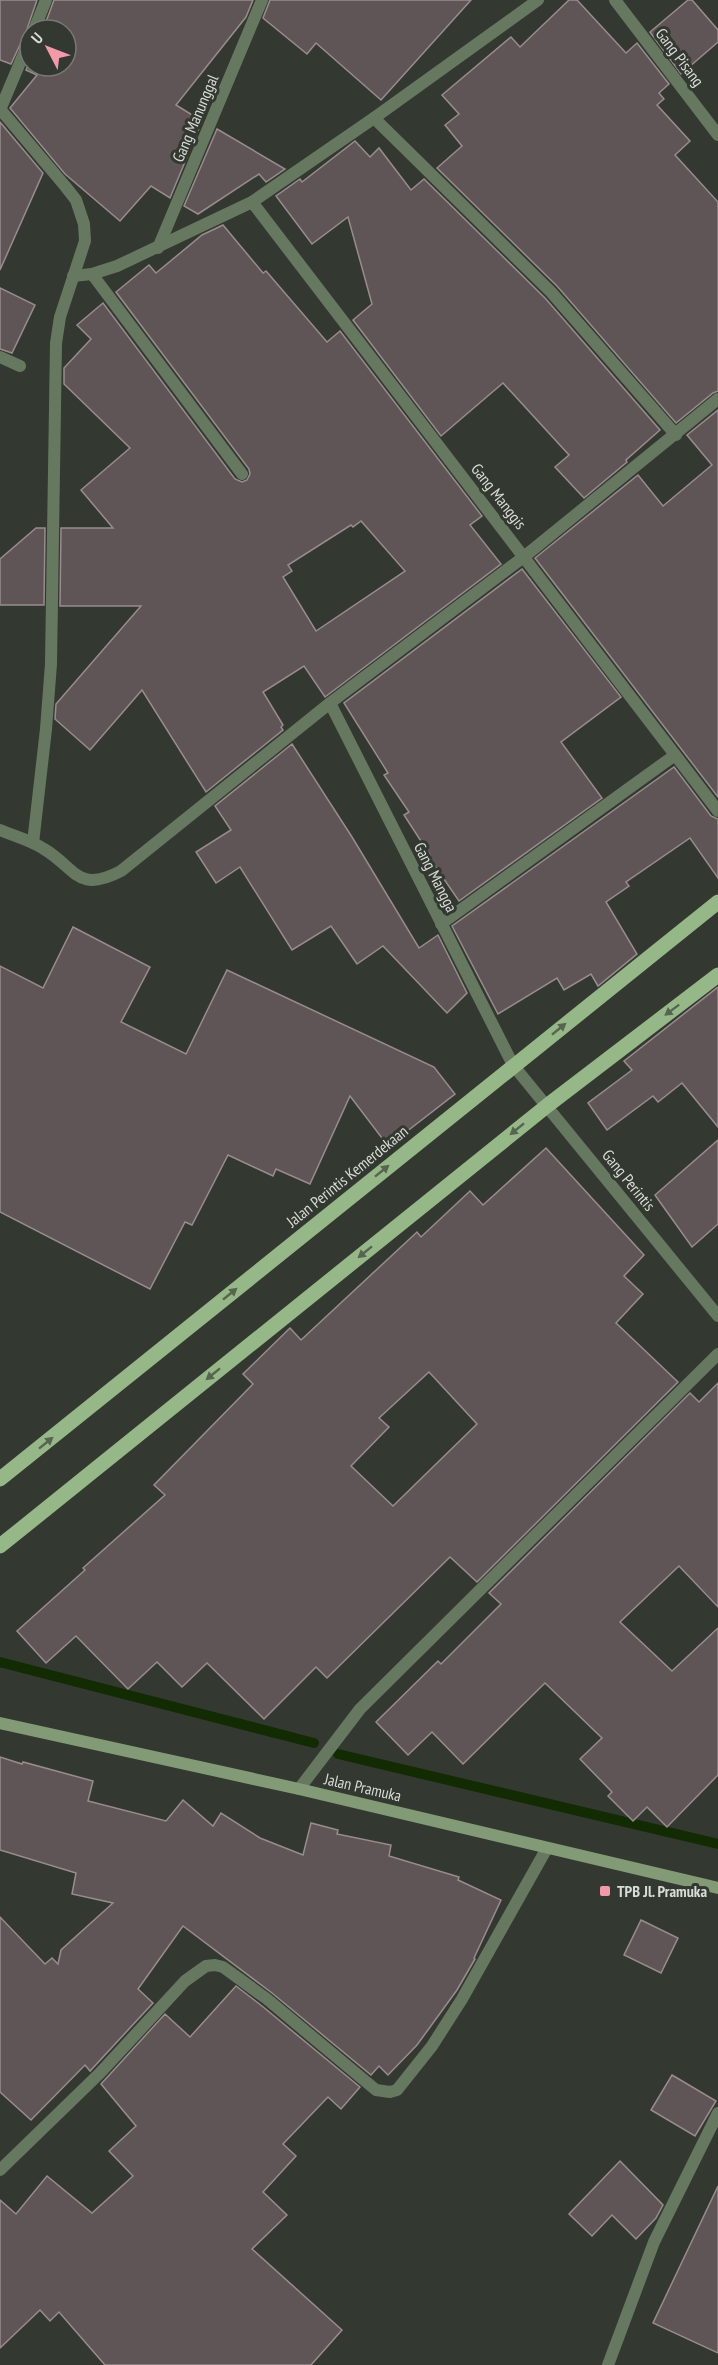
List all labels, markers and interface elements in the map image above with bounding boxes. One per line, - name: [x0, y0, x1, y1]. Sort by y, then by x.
- north arrow: [18, 18, 78, 78]
- street label: Gang Pisang: [652, 24, 708, 90]
- text: U: [27, 28, 47, 48]
- street label: Gang Manunggal: [168, 71, 223, 165]
- street label: Gang Manggis: [467, 459, 531, 533]
- street label: Gang Mangga: [410, 839, 462, 915]
- one-way arrow: [664, 1004, 679, 1016]
- one-way arrow: [551, 1022, 567, 1035]
- street label: Jalan Perintis Kemerdekaan: [281, 1121, 412, 1232]
- one-way arrow: [509, 1123, 525, 1136]
- street label: Gang Perintis: [598, 1145, 660, 1215]
- one-way arrow: [374, 1165, 390, 1178]
- one-way arrow: [357, 1245, 373, 1258]
- one-way arrow: [222, 1287, 238, 1300]
- one-way arrow: [206, 1367, 221, 1379]
- one-way arrow: [38, 1437, 53, 1449]
- street label: Jalan Pramuka: [322, 1768, 403, 1806]
- place label: TPB Jl. Pramuka: [617, 1881, 707, 1901]
- marker: TPB Jl. Pramuka: [598, 1884, 612, 1898]

